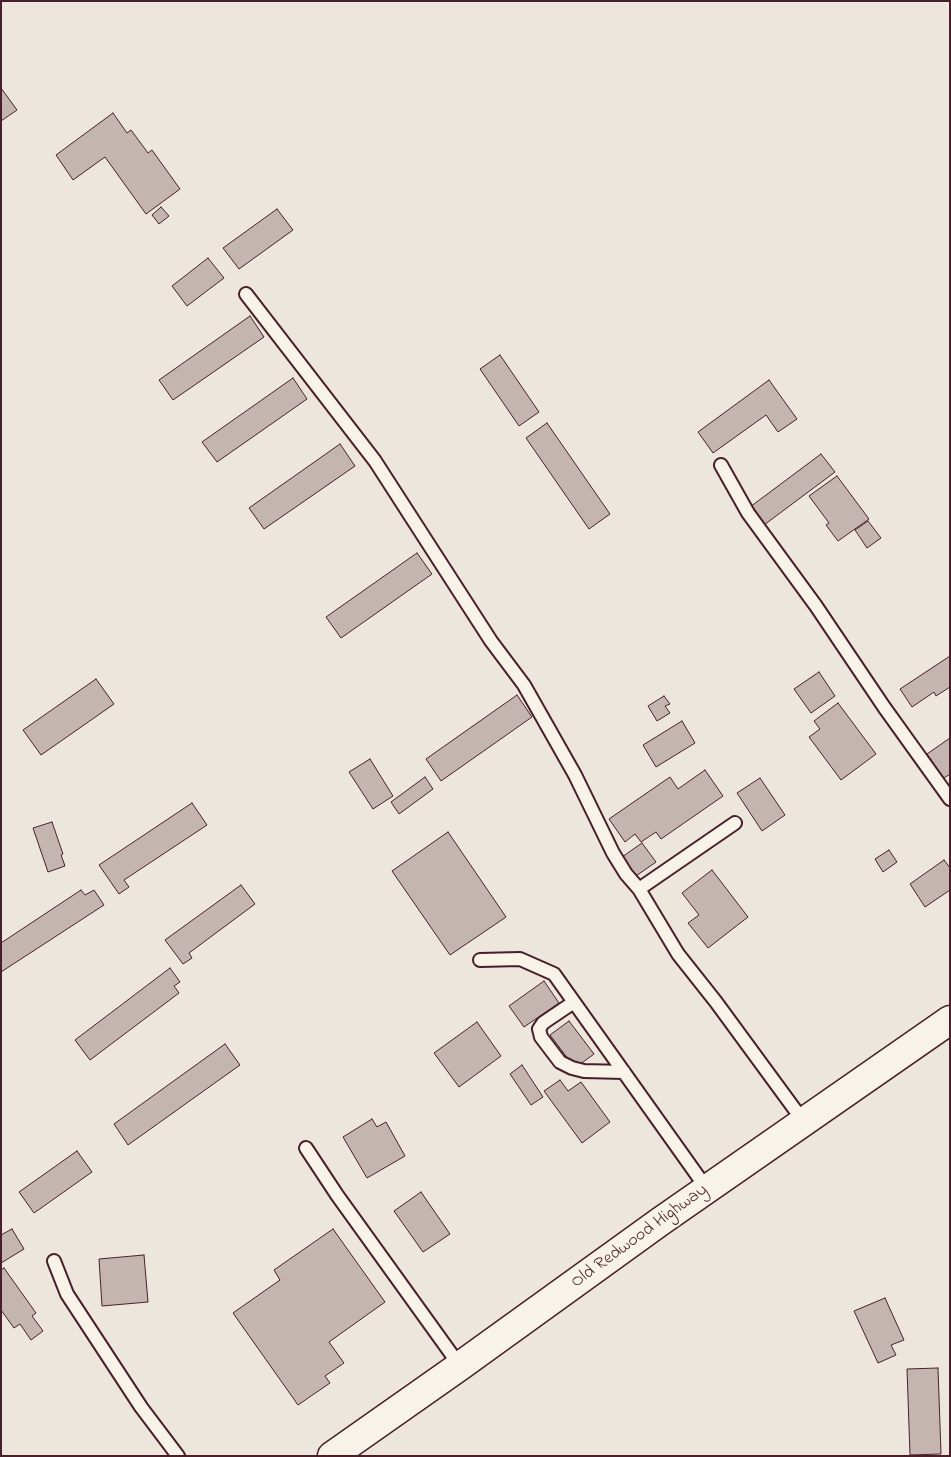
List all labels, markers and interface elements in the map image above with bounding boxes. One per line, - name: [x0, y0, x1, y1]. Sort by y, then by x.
- street label: Old Redwood Highway: [567, 1180, 713, 1294]

